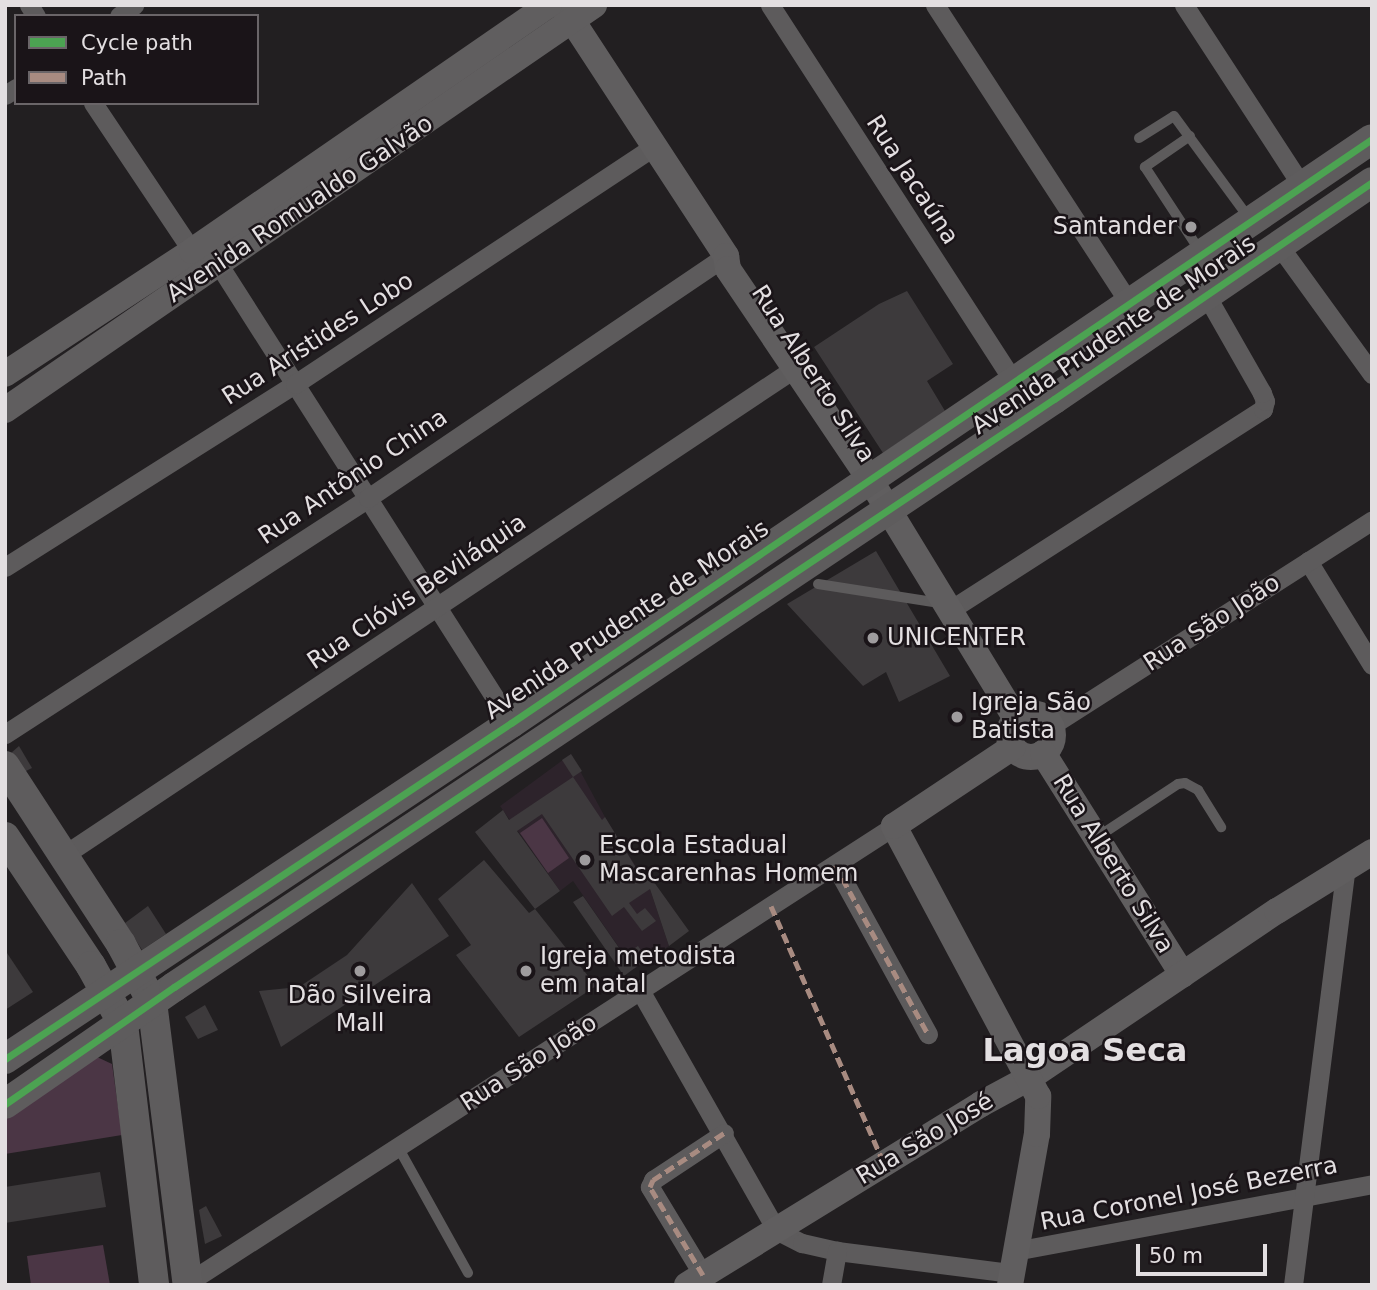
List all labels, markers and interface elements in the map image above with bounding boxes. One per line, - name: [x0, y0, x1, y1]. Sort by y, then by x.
- legend: [14, 14, 259, 105]
- text: Cycle path: [81, 31, 193, 55]
- text: Path: [81, 66, 127, 90]
- street label: Avenida Romualdo Galvão: [161, 109, 439, 309]
- street label: Rua Jacaúna: [860, 110, 964, 250]
- place label: Santander: [1053, 213, 1177, 241]
- marker: Santander: [1183, 219, 1199, 235]
- street label: Avenida Prudente de Morais: [967, 229, 1261, 441]
- street label: Rua Aristides Lobo: [217, 266, 419, 412]
- street label: Rua Alberto Silva: [745, 280, 881, 468]
- street label: Rua Antônio China: [253, 403, 453, 551]
- street label: Rua Clóvis Beviláquia: [302, 508, 532, 676]
- street label: Avenida Prudente de Morais: [480, 514, 774, 726]
- street label: Rua São João: [1139, 568, 1285, 678]
- place label: UNICENTER: [887, 624, 1026, 652]
- marker: UNICENTER: [865, 630, 881, 646]
- place label: Igreja São Batista: [971, 689, 1091, 745]
- marker: Igreja São Batista: [949, 709, 965, 725]
- street label: Rua Alberto Silva: [1046, 769, 1180, 959]
- place label: Escola Estadual Mascarenhas Homem: [599, 832, 858, 888]
- marker: Escola Estadual Mascarenhas Homem: [577, 852, 593, 868]
- place label: Igreja metodista em natal: [540, 943, 736, 999]
- marker: Dão Silveira Mall: [352, 963, 368, 979]
- marker: Igreja metodista em natal: [518, 963, 534, 979]
- place label: Dão Silveira Mall: [288, 982, 432, 1038]
- street label: Rua São João: [456, 1008, 602, 1118]
- district label: Lagoa Seca: [983, 1031, 1187, 1069]
- street label: Rua São José: [851, 1087, 999, 1191]
- street label: Rua Coronel José Bezerra: [1038, 1151, 1340, 1237]
- scale bar: [1139, 1230, 1270, 1274]
- text: 50 m: [1149, 1244, 1203, 1268]

